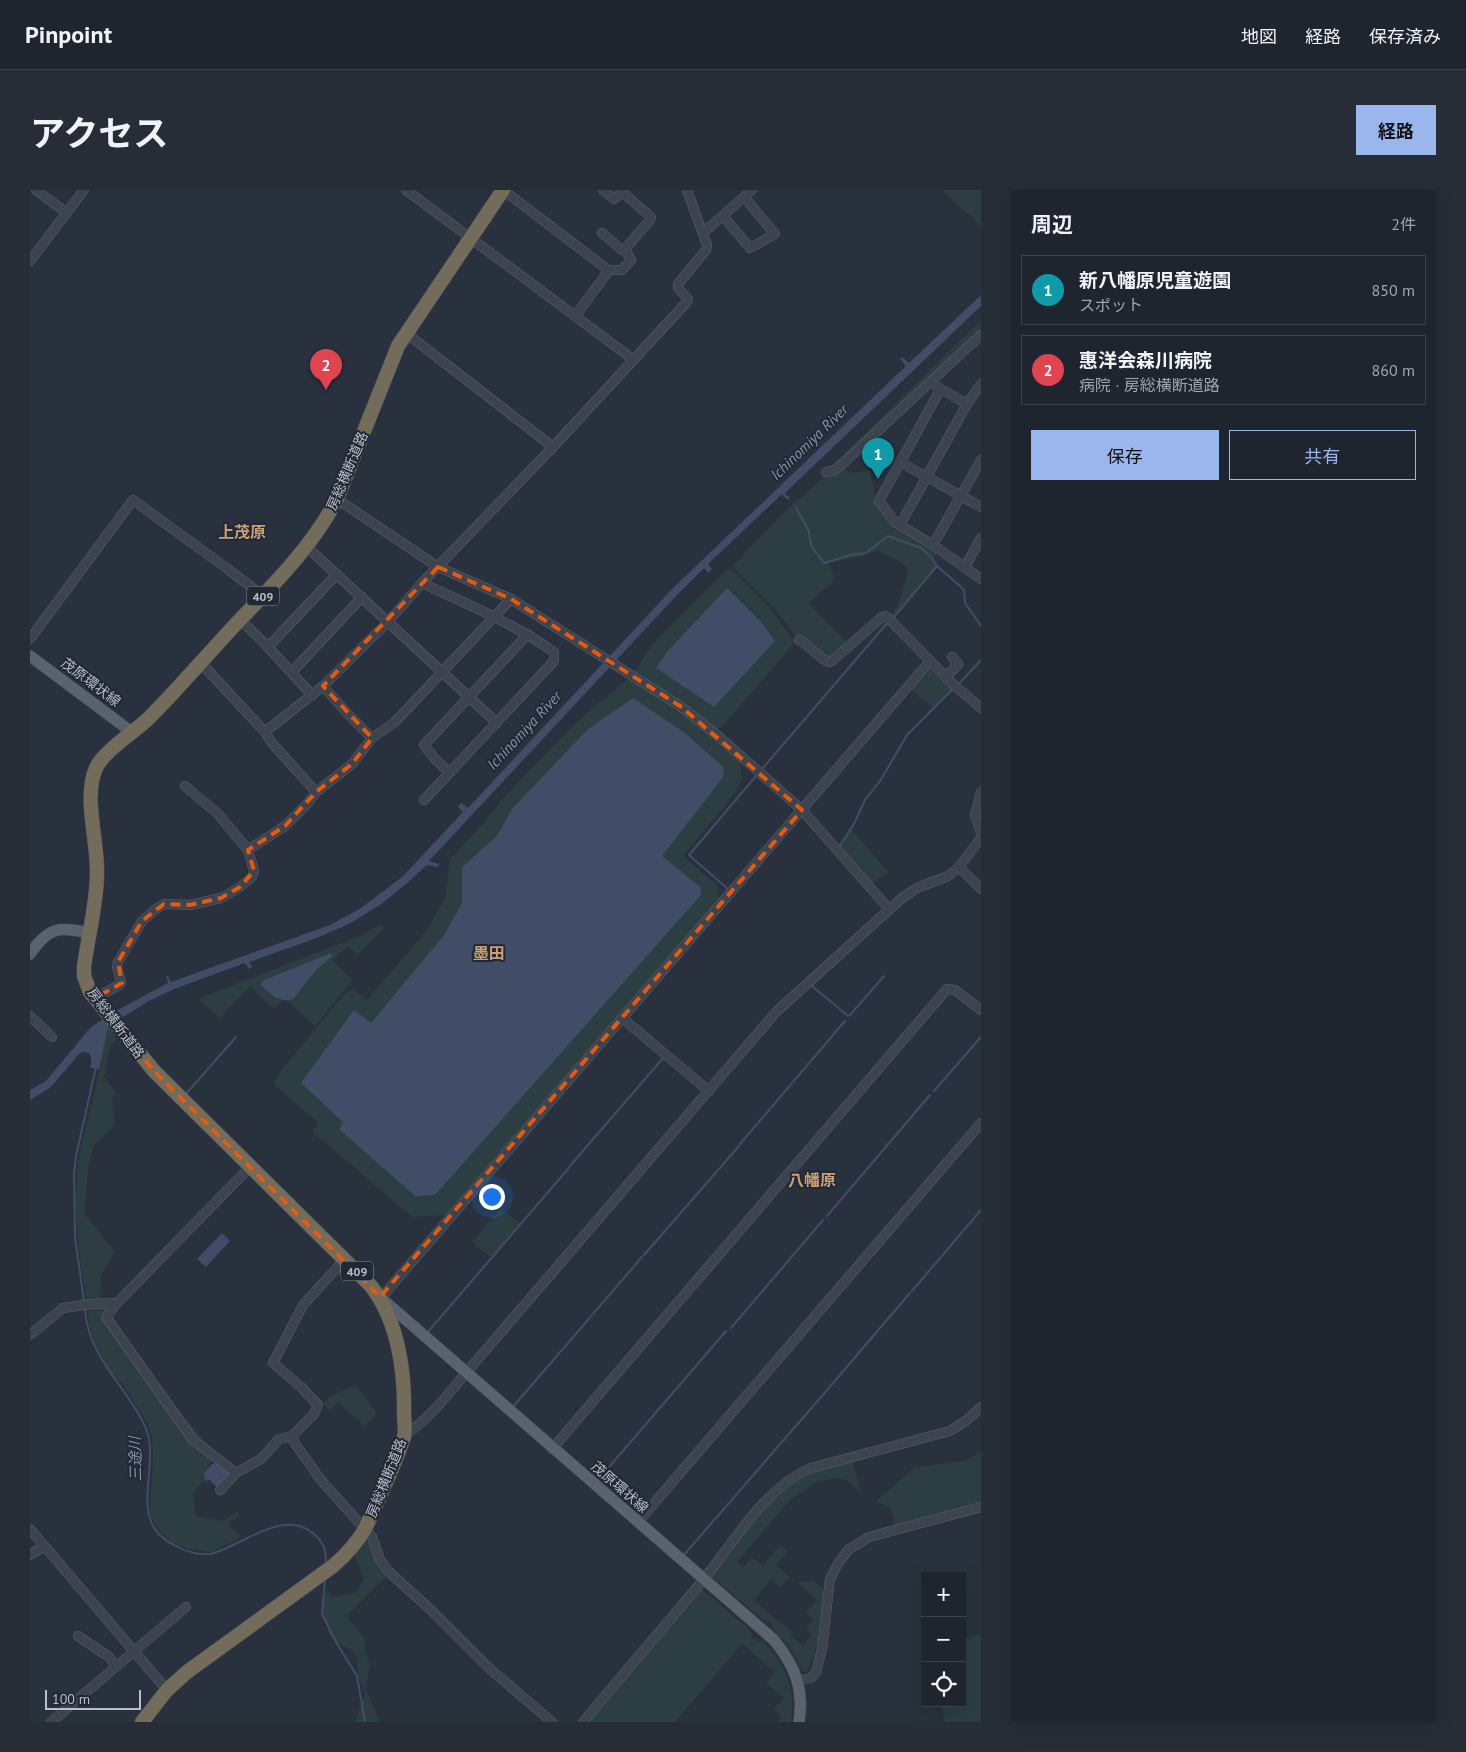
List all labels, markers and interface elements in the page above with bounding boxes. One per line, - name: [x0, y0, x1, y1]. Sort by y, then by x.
- text: Pinpoint: [25, 19, 112, 50]
- text: 地図: [1241, 25, 1277, 48]
- text: 経路: [1305, 25, 1341, 48]
- text: 保存済み: [1369, 25, 1441, 48]
- button: 経路: [1356, 105, 1436, 155]
- text: アクセス: [30, 110, 168, 156]
- text: 周辺: [1031, 211, 1073, 238]
- text: 2件: [1391, 214, 1416, 234]
- text: 新八幡原児童遊園: [1079, 268, 1231, 292]
- text: 1: [1043, 280, 1053, 300]
- text: 850 m: [1372, 280, 1415, 300]
- text: スポット: [1079, 295, 1143, 315]
- text: 惠洋会森川病院: [1079, 348, 1212, 372]
- pin: 2: [310, 349, 342, 390]
- text: 2: [1043, 360, 1053, 380]
- text: 860 m: [1372, 360, 1415, 380]
- text: 病院 · 房総横断道路: [1079, 375, 1220, 395]
- water label: Ichinomiya River: [766, 399, 853, 484]
- street label: 房総横断道路: [322, 429, 372, 513]
- button: 保存: [1031, 430, 1219, 480]
- button: 共有: [1229, 430, 1416, 480]
- pin: 1: [862, 438, 894, 479]
- district label: 上茂原: [218, 522, 266, 542]
- road number: 409: [247, 586, 279, 606]
- street label: 茂原環状線: [58, 654, 124, 710]
- water label: Ichinomiya River: [483, 686, 566, 773]
- district label: 墨田: [473, 943, 505, 963]
- street label: 房総横断道路: [84, 984, 148, 1062]
- district label: 八幡原: [788, 1170, 836, 1190]
- your location: [479, 1184, 505, 1210]
- road number: 409: [341, 1262, 373, 1280]
- water label: 三途川: [125, 1434, 145, 1482]
- street label: 房総横断道路: [362, 1436, 410, 1520]
- street label: 茂原環状線: [588, 1457, 652, 1517]
- map controls: [921, 1572, 966, 1707]
- button: +: [921, 1572, 966, 1617]
- button: −: [921, 1617, 966, 1662]
- button: locate: [921, 1662, 966, 1707]
- scale bar: [45, 1687, 141, 1710]
- text: 100 m: [52, 1690, 90, 1708]

